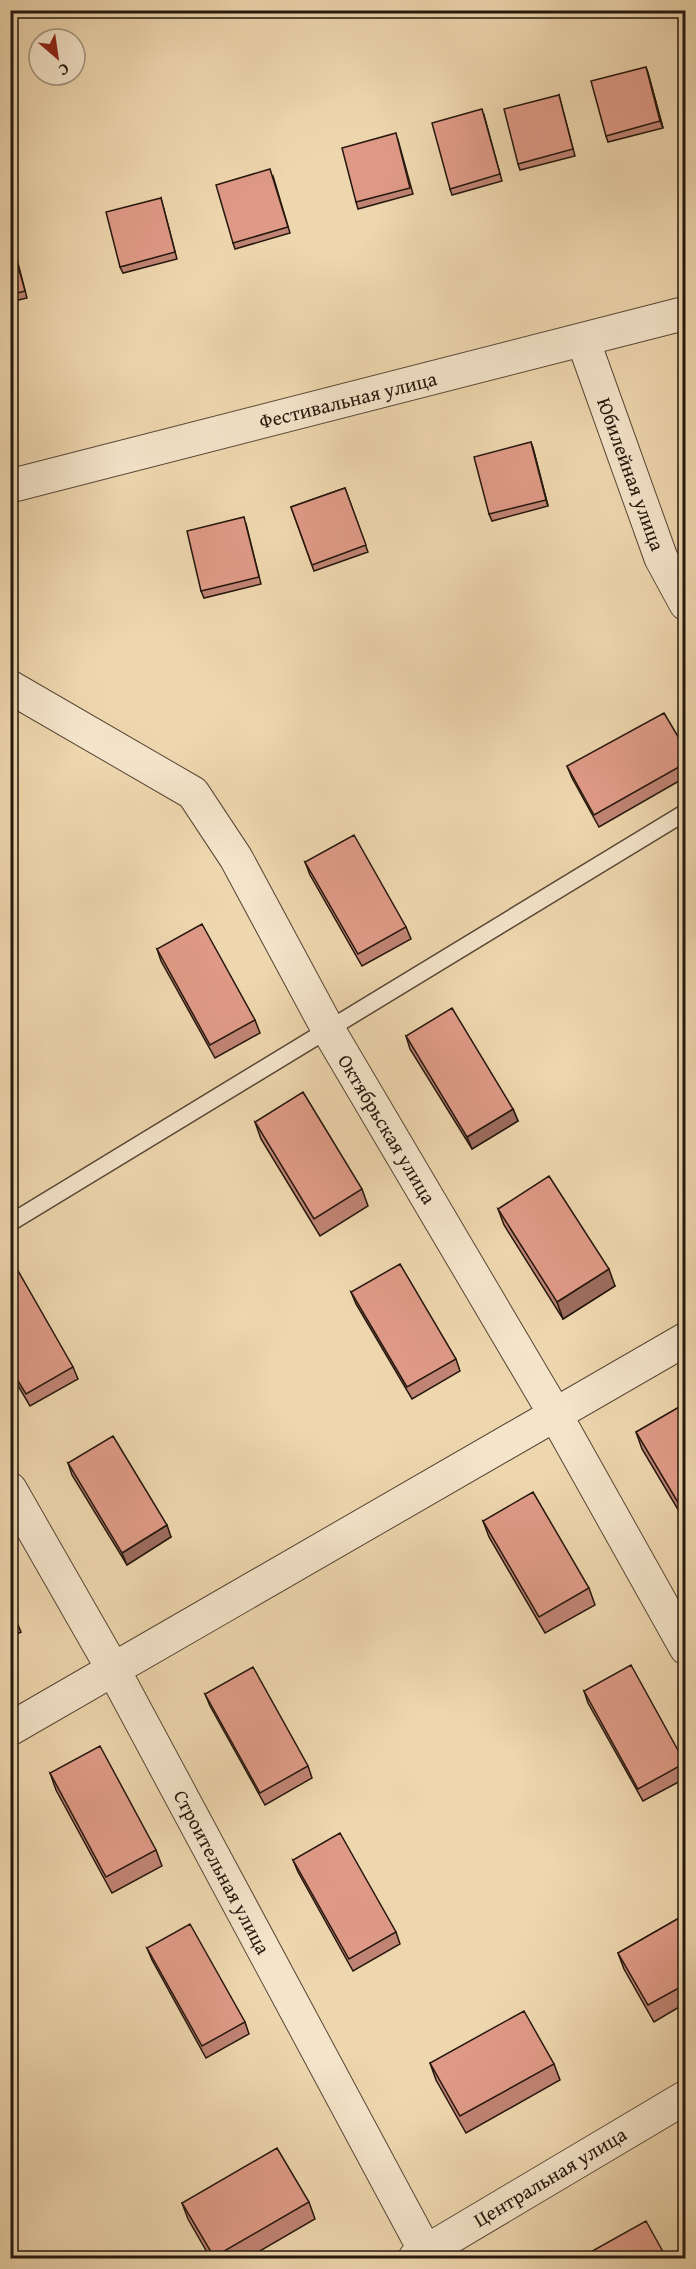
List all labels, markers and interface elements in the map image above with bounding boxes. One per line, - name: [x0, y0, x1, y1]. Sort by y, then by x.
- north arrow: [27, 27, 87, 87]
- text: С: [54, 57, 74, 83]
- street label: Фестивальная улица: [256, 363, 440, 436]
- street label: Юбилейная улица: [590, 393, 673, 555]
- street label: Октябрьская улица: [331, 1048, 444, 1210]
- street label: Строительная улица: [167, 1784, 278, 1960]
- street label: Центральная улица: [468, 2119, 632, 2234]

